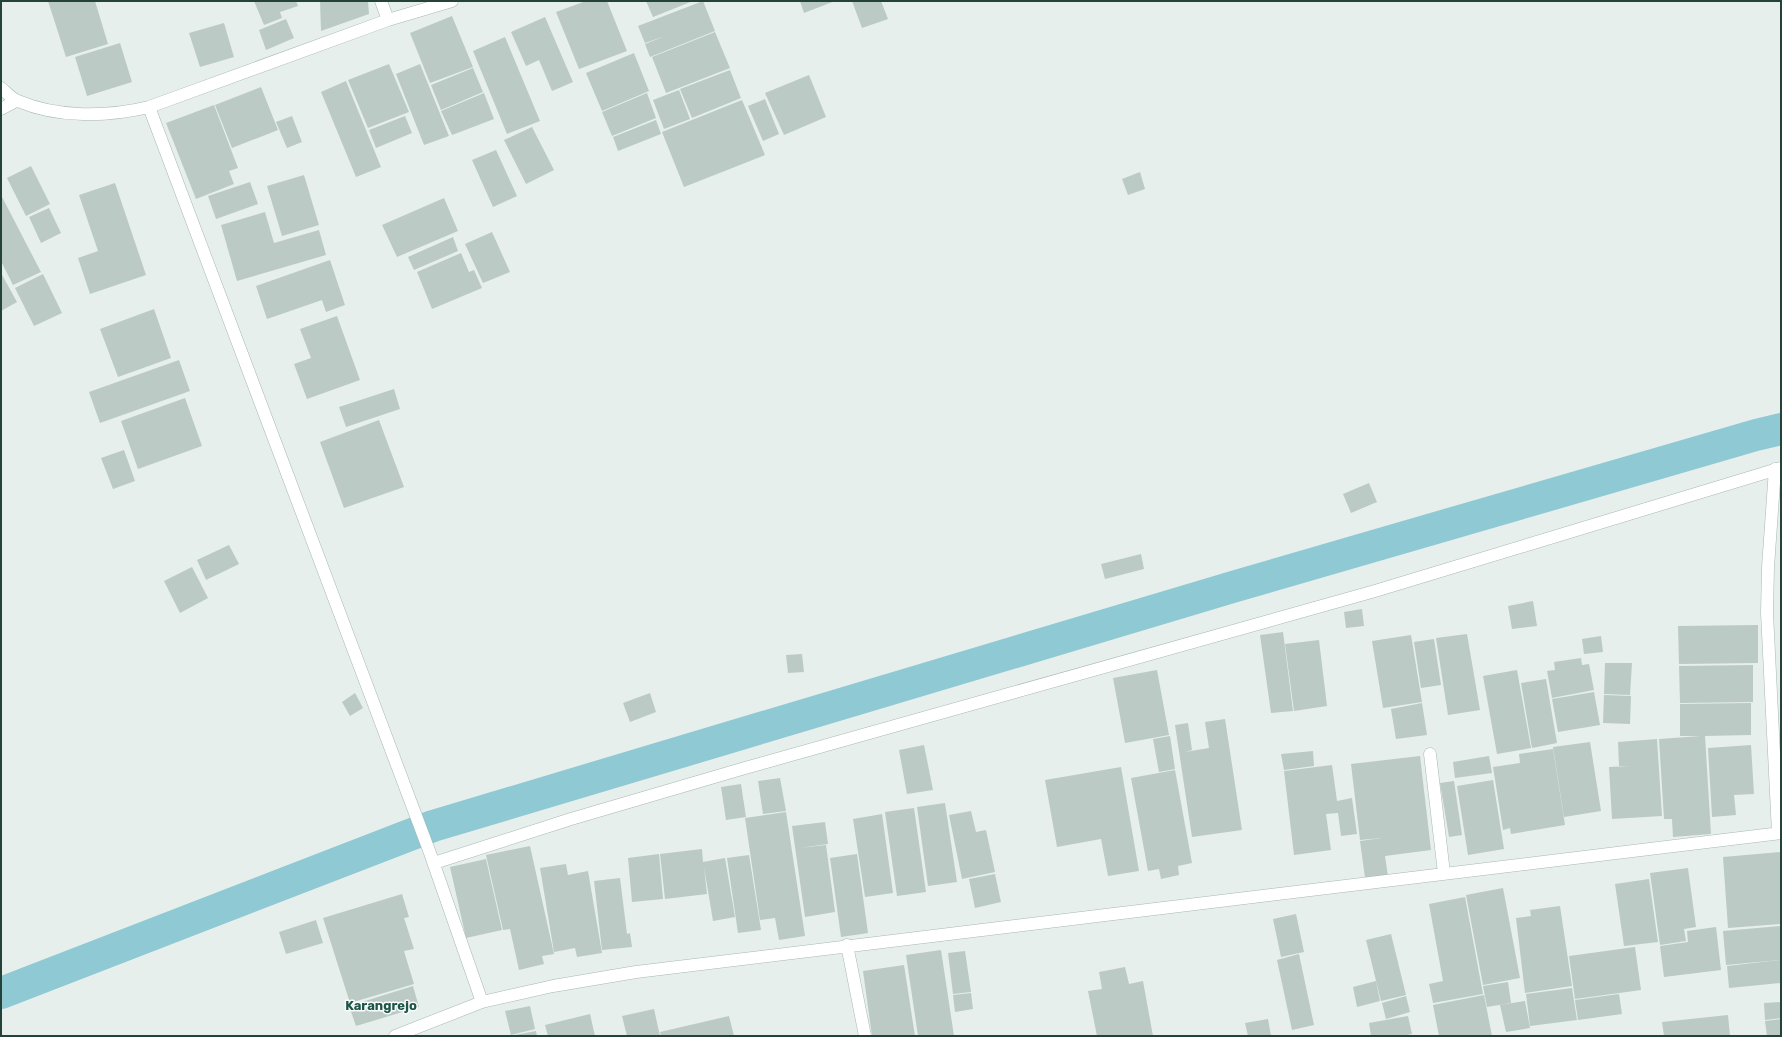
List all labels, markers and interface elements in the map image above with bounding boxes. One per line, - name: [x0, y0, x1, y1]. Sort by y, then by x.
- district label: Karangrejo: [345, 998, 417, 1013]

